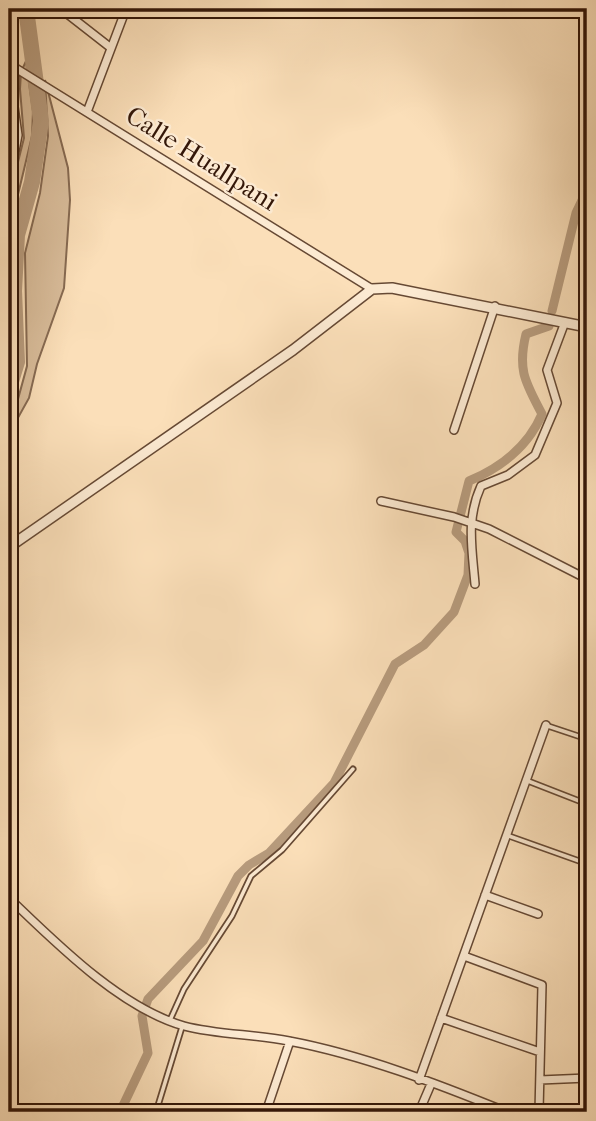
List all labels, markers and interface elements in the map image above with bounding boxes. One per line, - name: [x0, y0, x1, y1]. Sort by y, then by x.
- street label: Calle Huallpani: [120, 100, 283, 217]

